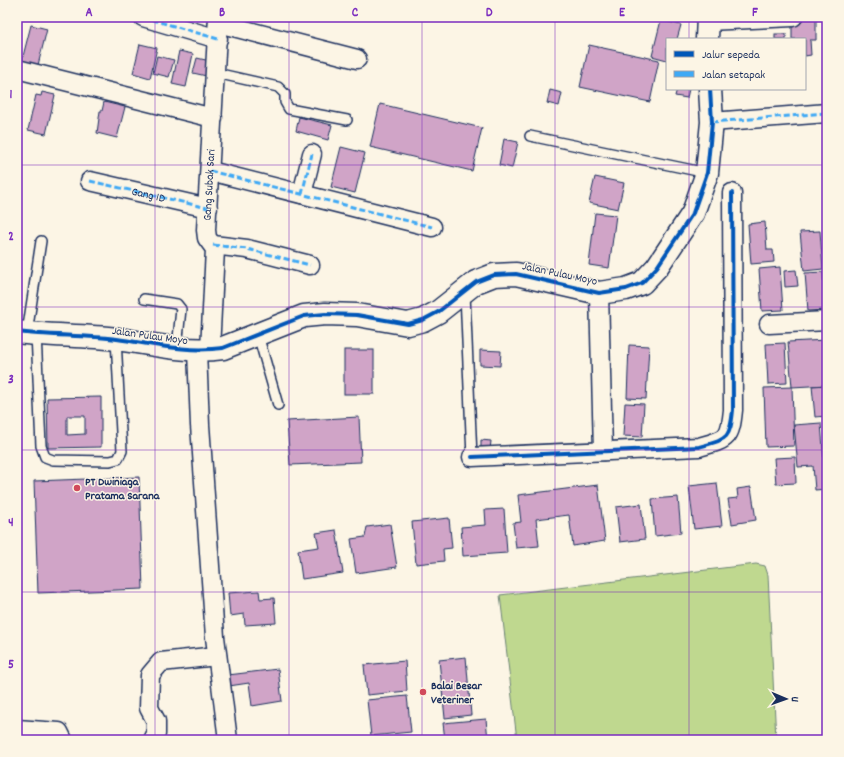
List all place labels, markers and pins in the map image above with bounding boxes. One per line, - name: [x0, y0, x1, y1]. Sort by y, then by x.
- place label: PT Dwiniaga Pratama Sarana: [85, 474, 161, 505]
- marker: PT Dwiniaga Pratama Sarana: [72, 483, 82, 493]
- place label: Balai Besar Veteriner: [431, 678, 482, 709]
- marker: Balai Besar Veteriner: [418, 687, 428, 697]

